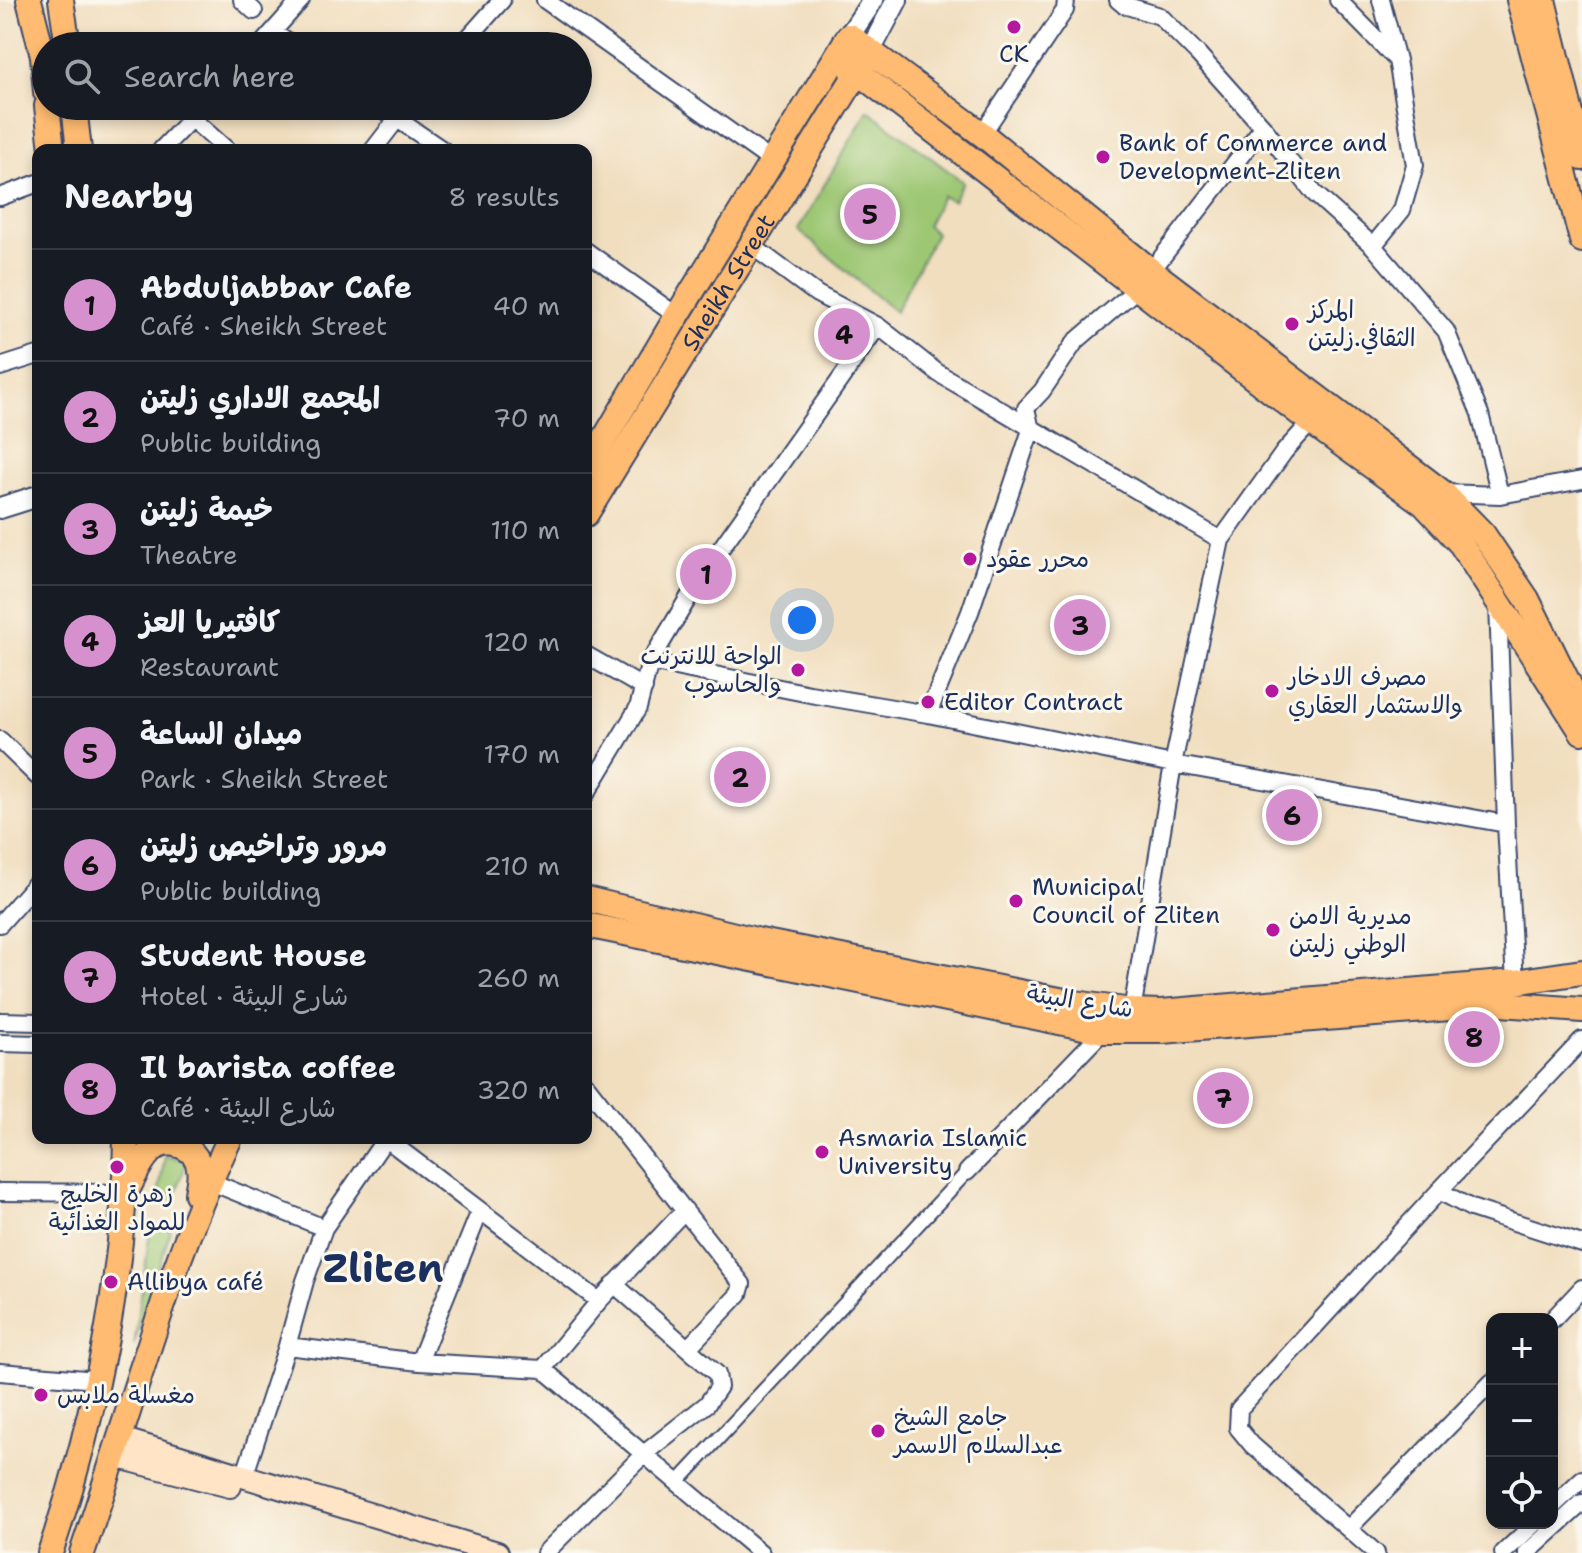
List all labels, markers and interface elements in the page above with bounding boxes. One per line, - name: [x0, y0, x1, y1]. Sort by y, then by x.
- marker: CK: [1005, 18, 1023, 36]
- search box: [32, 32, 592, 120]
- place label: CK: [999, 38, 1030, 70]
- icon: search: [60, 54, 104, 98]
- text: Search here: [124, 56, 295, 97]
- place label: Bank of Commerce and Development-Zliten: [1119, 127, 1387, 187]
- marker: Bank of Commerce and Development-Zliten: [1094, 148, 1112, 166]
- text: Nearby: [64, 173, 194, 219]
- text: 8 results: [448, 179, 560, 214]
- pin: 5: [844, 184, 896, 244]
- street label: Sheikh Street: [674, 208, 783, 357]
- text: Abduljabbar Cafe: [140, 267, 412, 308]
- text: 1: [84, 288, 96, 323]
- text: 40 m: [493, 288, 560, 323]
- place label: المركز الثقافي.زليتن: [1306, 294, 1416, 355]
- pin: 4: [818, 304, 870, 364]
- text: Café · Sheikh Street: [140, 308, 387, 343]
- marker: المركز الثقافي.زليتن: [1283, 315, 1301, 333]
- text: المجمع الاداري زليتن: [140, 377, 380, 418]
- text: 2: [81, 400, 99, 435]
- text: 70 m: [493, 400, 560, 435]
- text: Public building: [140, 425, 321, 460]
- text: خيمة زليتن: [140, 489, 273, 530]
- text: 3: [81, 512, 99, 547]
- text: 110 m: [490, 512, 560, 547]
- text: Theatre: [140, 537, 238, 572]
- place label: محرر عقود: [986, 543, 1089, 575]
- pin: 1: [680, 544, 732, 604]
- marker: محرر عقود: [961, 550, 979, 568]
- pin: 3: [1054, 595, 1106, 655]
- your location: [782, 600, 822, 640]
- text: كافتيريا العز: [140, 601, 280, 642]
- text: 4: [81, 624, 99, 659]
- text: 120 m: [484, 624, 560, 659]
- place label: الواحة للانترنت والحاسوب: [641, 640, 782, 700]
- text: Restaurant: [140, 649, 279, 684]
- marker: الواحة للانترنت والحاسوب: [789, 661, 807, 679]
- place label: مصرف اﻻدخار واﻻستثمار العقاري: [1286, 661, 1463, 722]
- marker: مصرف اﻻدخار واﻻستثمار العقاري: [1263, 682, 1281, 700]
- place label: Editor Contract: [944, 686, 1123, 718]
- marker: Editor Contract: [919, 693, 937, 711]
- text: ميدان الساعة: [140, 713, 302, 754]
- text: 5: [82, 736, 98, 771]
- text: 170 m: [483, 736, 560, 771]
- pin: 2: [714, 747, 766, 807]
- text: Park · Sheikh Street: [140, 761, 388, 796]
- pin: 6: [1266, 785, 1318, 845]
- text: مرور وتراخيص زليتن: [140, 825, 387, 866]
- text: 6: [81, 848, 99, 883]
- text: 210 m: [483, 848, 560, 883]
- place label: Municipal Council of Zliten: [1032, 871, 1220, 931]
- text: Public building: [140, 873, 321, 908]
- marker: Municipal Council of Zliten: [1007, 892, 1025, 910]
- place label: مديرية الامن الوطني زليتن: [1289, 900, 1412, 965]
- marker: مديرية الامن الوطني زليتن: [1264, 921, 1282, 939]
- text: Student House: [140, 935, 367, 976]
- text: 7: [81, 960, 99, 995]
- text: 260 m: [476, 960, 560, 995]
- street label: شارع البيئة: [1024, 977, 1135, 1026]
- text: Hotel · شارع البيئة: [140, 978, 348, 1013]
- pin: 8: [1448, 1007, 1500, 1067]
- text: Il barista coffee: [140, 1047, 396, 1088]
- pin: 7: [1197, 1068, 1249, 1128]
- text: 8: [81, 1072, 99, 1107]
- text: 320 m: [477, 1072, 560, 1107]
- text: Café · شارع البيئة: [140, 1090, 336, 1125]
- place label: Asmaria Islamic University: [838, 1122, 1027, 1182]
- marker: Asmaria Islamic University: [813, 1143, 831, 1161]
- marker: زهرة الخليج للمواد الغذائية: [108, 1158, 126, 1176]
- place label: زهرة الخليج للمواد الغذائية: [49, 1178, 185, 1238]
- district label: Zliten: [322, 1241, 444, 1295]
- place label: Allibya café: [127, 1266, 264, 1298]
- marker: Allibya café: [102, 1273, 120, 1291]
- map controls: [1486, 1313, 1558, 1529]
- button: +: [1486, 1313, 1558, 1385]
- place label: مغسلة ملابس: [57, 1379, 195, 1411]
- button: −: [1486, 1385, 1558, 1457]
- marker: مغسلة ملابس: [32, 1386, 50, 1404]
- place label: جامع الشيخ عبدالسلام الاسمر: [892, 1401, 1063, 1463]
- marker: جامع الشيخ عبدالسلام الاسمر: [869, 1422, 887, 1440]
- button: locate: [1486, 1457, 1558, 1529]

